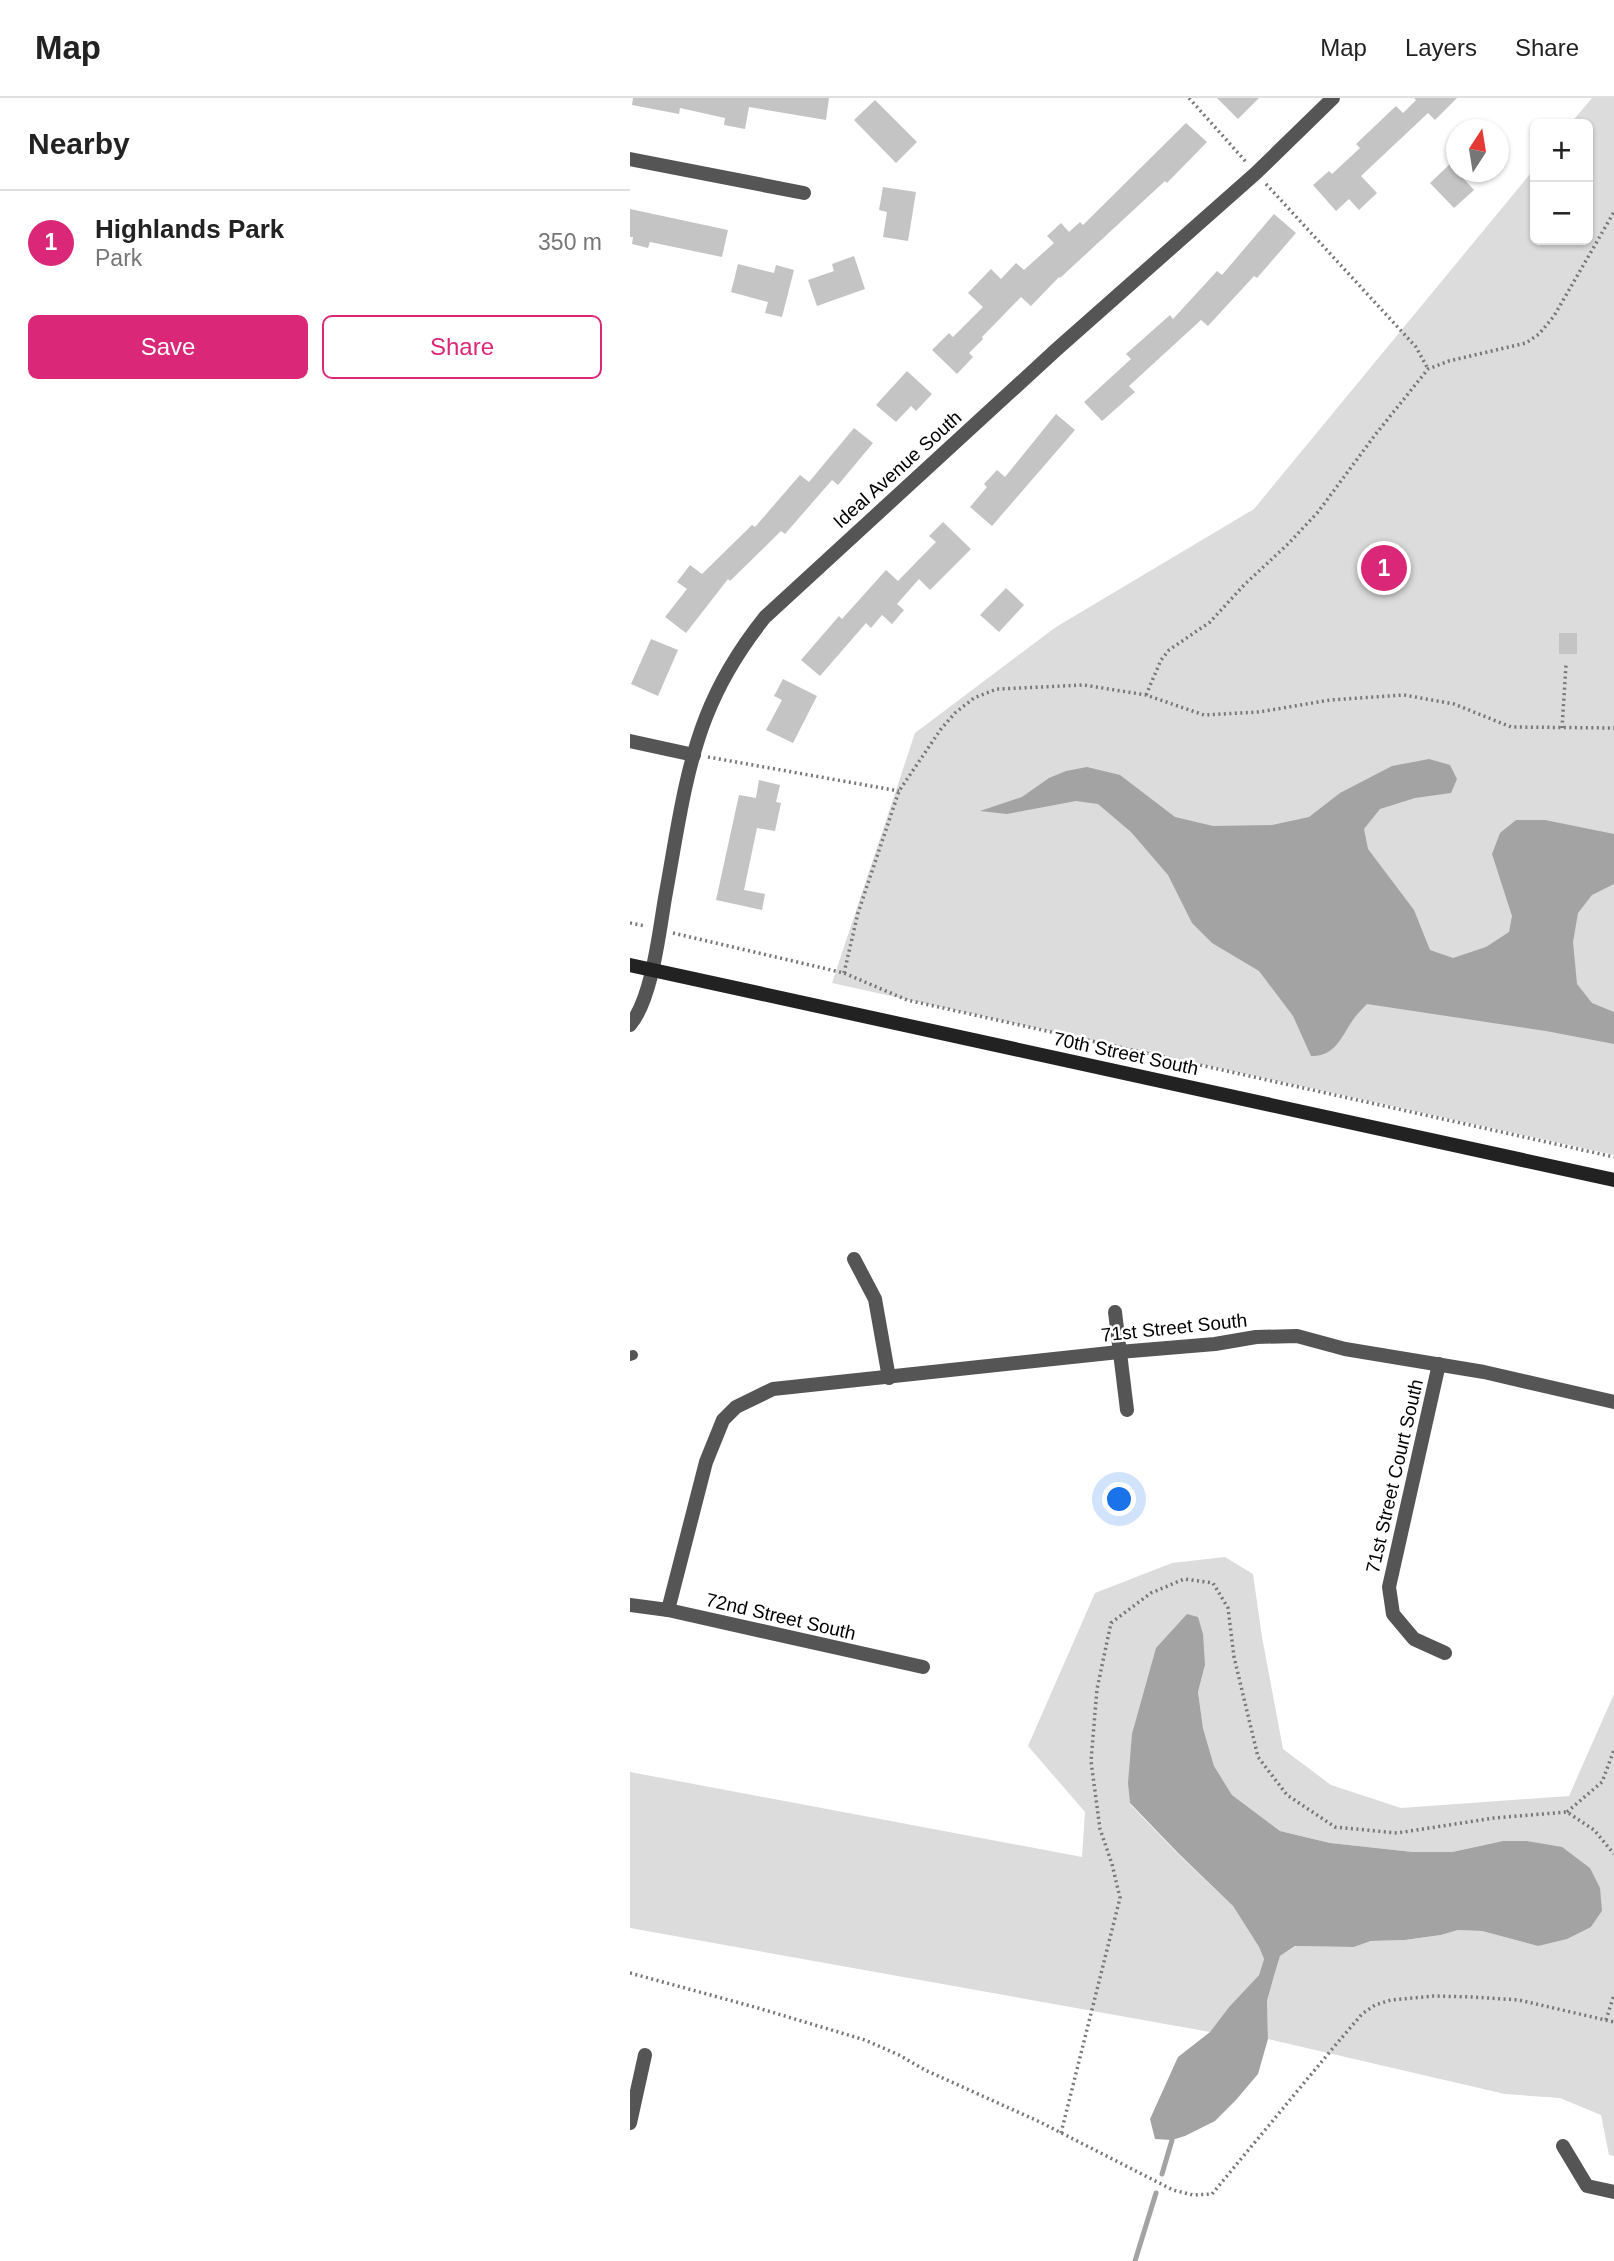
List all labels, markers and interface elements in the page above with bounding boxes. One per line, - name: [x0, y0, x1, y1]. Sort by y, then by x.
- text: Map: [35, 29, 101, 66]
- text: Map: [1320, 34, 1367, 61]
- text: Layers: [1405, 34, 1477, 61]
- text: Share: [1515, 34, 1579, 61]
- north arrow: [1446, 119, 1509, 182]
- map controls: [1530, 119, 1593, 245]
- button: +: [1530, 119, 1593, 182]
- text: Nearby: [28, 127, 130, 160]
- button: −: [1530, 182, 1593, 245]
- text: Highlands Park: [95, 214, 284, 244]
- text: 1: [45, 229, 57, 255]
- text: 350 m: [538, 229, 602, 255]
- text: Park: [95, 245, 142, 271]
- button: Save: [28, 315, 308, 379]
- button: Share: [322, 315, 602, 379]
- street label: Ideal Avenue South: [829, 407, 965, 532]
- pin: 1: [1361, 542, 1407, 594]
- street label: 70th Street South: [1051, 1028, 1200, 1079]
- street label: 71st Street South: [1100, 1309, 1248, 1346]
- street label: 71st Street Court South: [1362, 1377, 1427, 1575]
- your location: [1102, 1482, 1136, 1516]
- street label: 72nd Street South: [704, 1589, 858, 1644]

